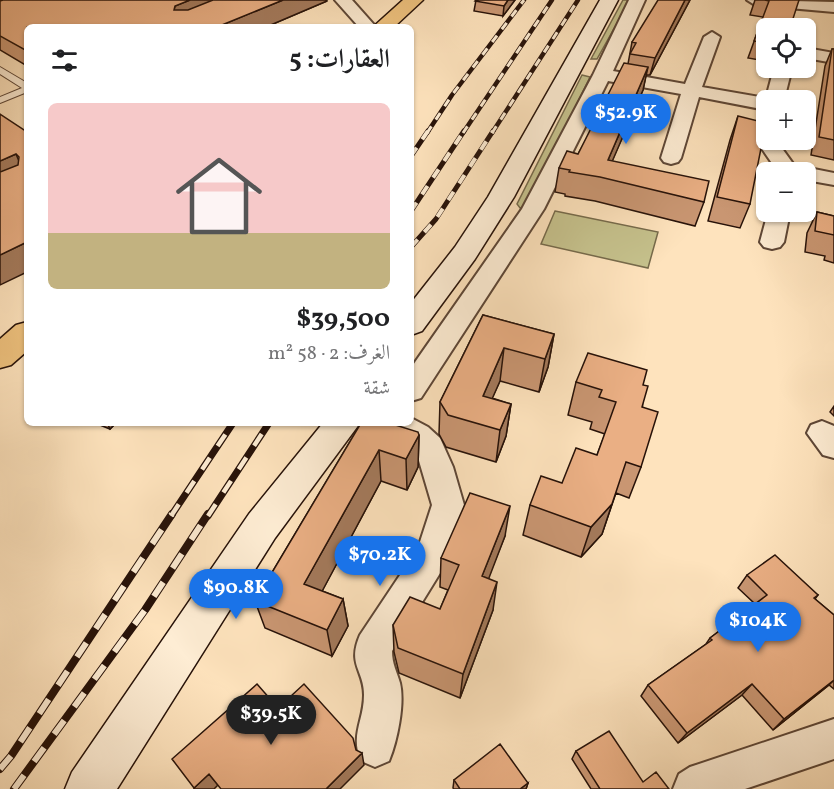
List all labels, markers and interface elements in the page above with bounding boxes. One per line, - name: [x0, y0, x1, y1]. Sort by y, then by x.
- map controls: [756, 18, 816, 222]
- button: locate: [756, 18, 816, 78]
- text: العقارات: 5: [289, 42, 390, 78]
- icon: filters: [48, 44, 81, 77]
- button: +: [756, 90, 816, 150]
- pin: $52.9K: [577, 94, 675, 145]
- text: $52.9K: [595, 99, 657, 127]
- icon: home: [165, 142, 273, 250]
- button: −: [756, 162, 816, 222]
- text: $39,500: [296, 301, 390, 337]
- text: الغرف: 2 · 58 m²: [268, 340, 390, 368]
- text: شقة: [364, 375, 390, 403]
- pin: $70.2K: [331, 536, 429, 587]
- text: $70.2K: [349, 541, 411, 569]
- pin: $90.8K: [187, 569, 285, 620]
- text: $90.8K: [203, 574, 269, 602]
- pin: $104K: [716, 602, 800, 653]
- text: $104K: [729, 607, 787, 635]
- pin: $39.5K: [222, 695, 320, 746]
- text: $39.5K: [240, 700, 302, 728]

